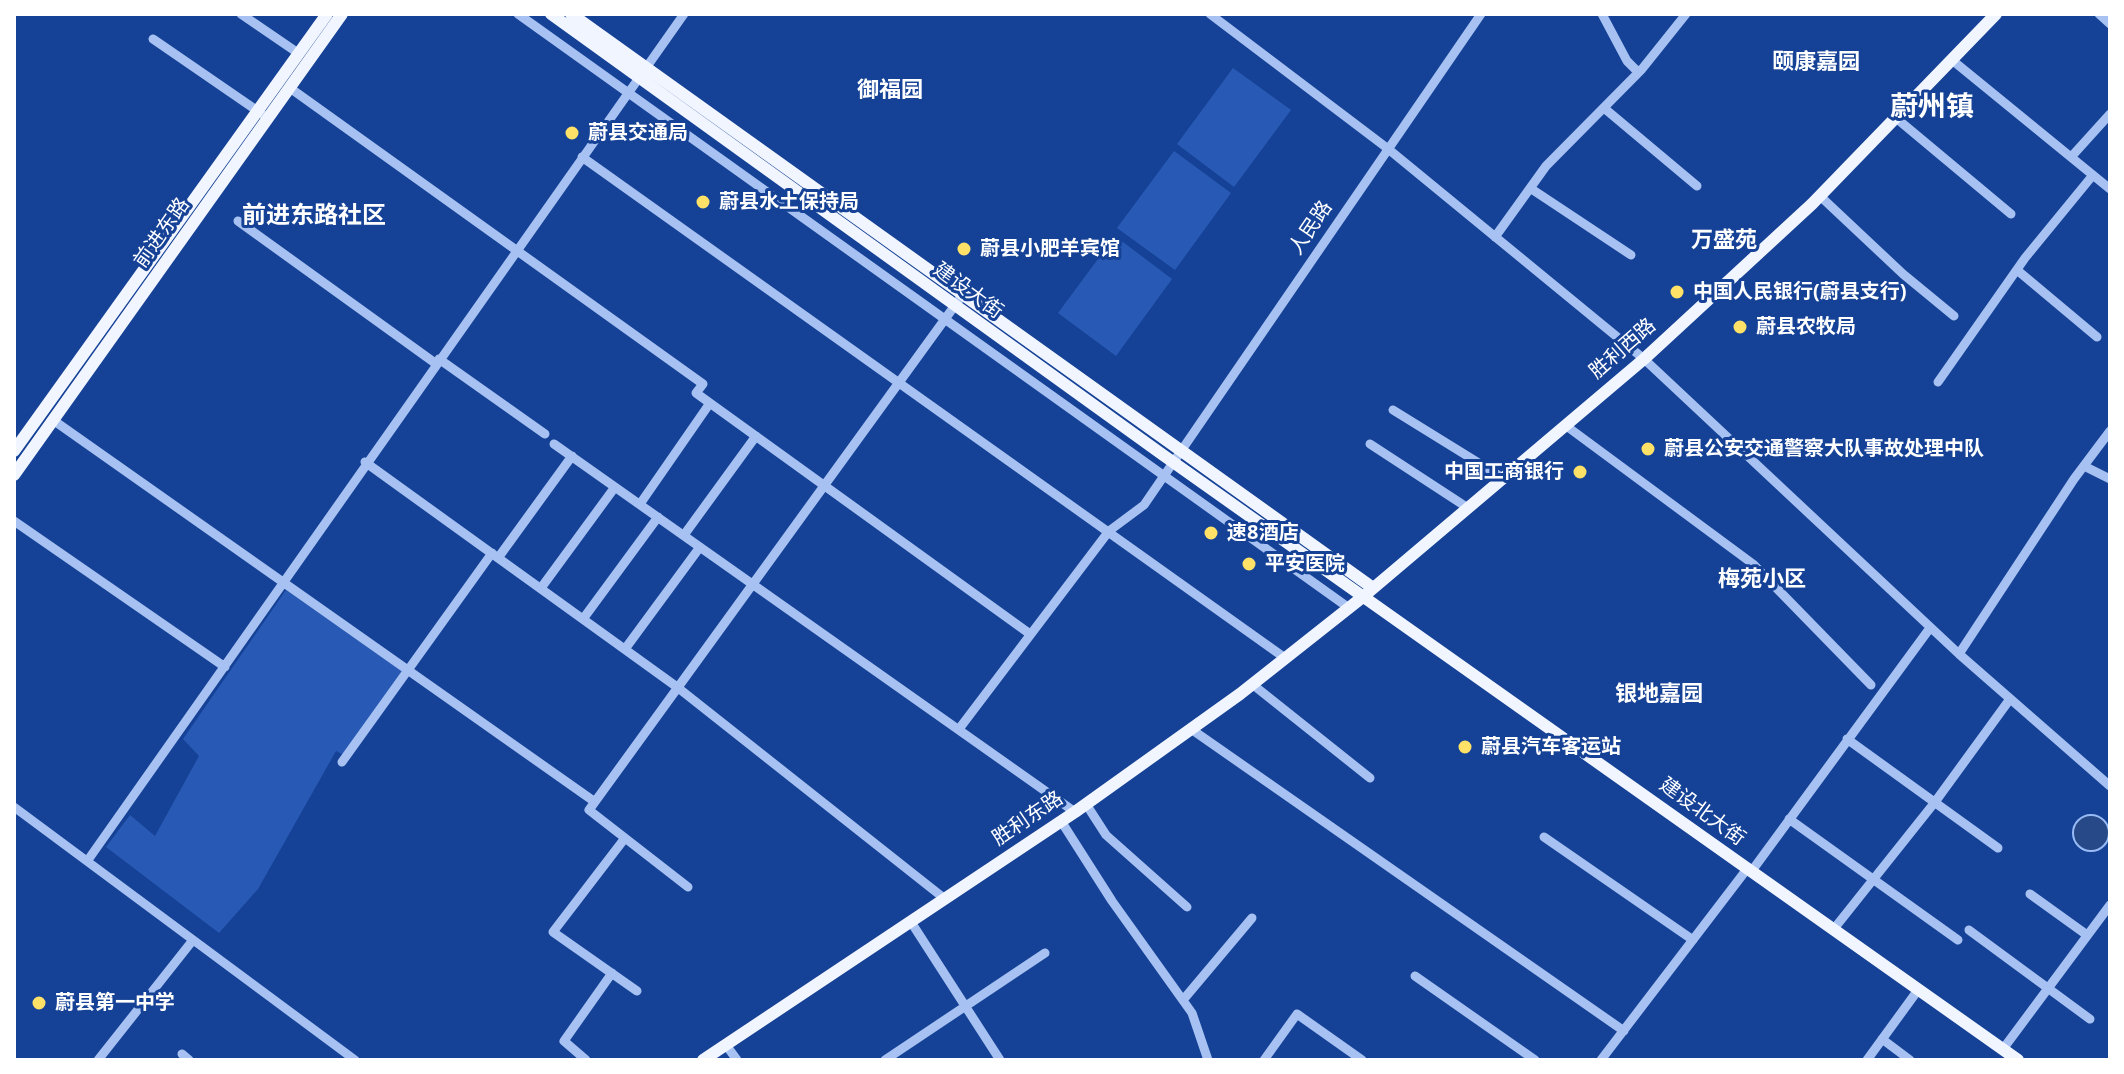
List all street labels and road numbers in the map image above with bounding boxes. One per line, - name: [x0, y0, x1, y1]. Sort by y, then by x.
- street label: 前进东路: [129, 193, 195, 273]
- street label: 人民路: [1284, 196, 1338, 260]
- street label: 建设大街: [929, 258, 1007, 324]
- street label: 胜利西路: [1585, 314, 1661, 384]
- street label: 建设北大街: [1654, 773, 1750, 851]
- street label: 胜利东路: [988, 787, 1068, 851]

